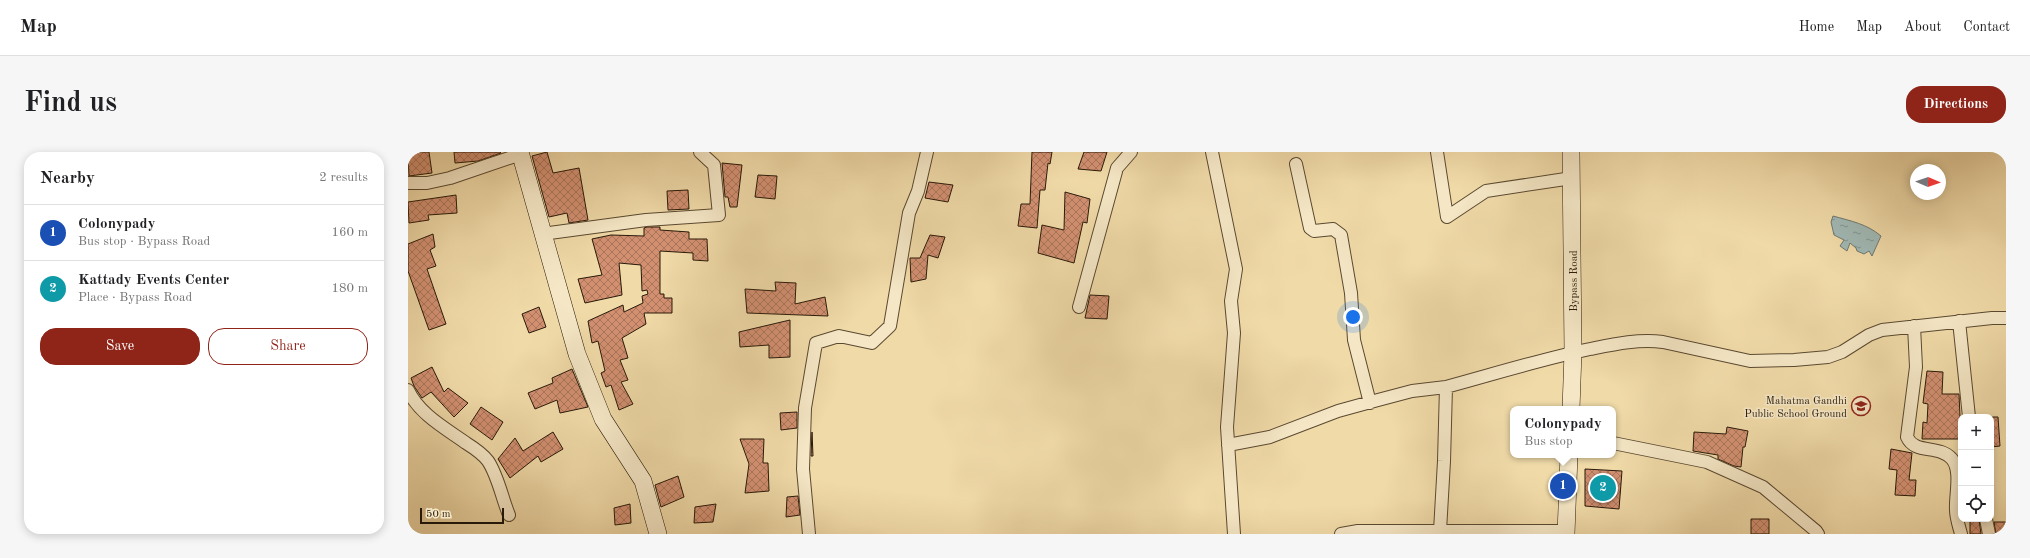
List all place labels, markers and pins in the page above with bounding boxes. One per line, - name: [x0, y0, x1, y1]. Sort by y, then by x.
- school or university icon: Mahatma Gandhi Public School Ground: [1850, 395, 1872, 417]
- place label: Mahatma Gandhi Public School Ground: [1744, 396, 1847, 420]
- pin: 1: [1550, 471, 1576, 501]
- pin: 2: [1590, 473, 1616, 503]

